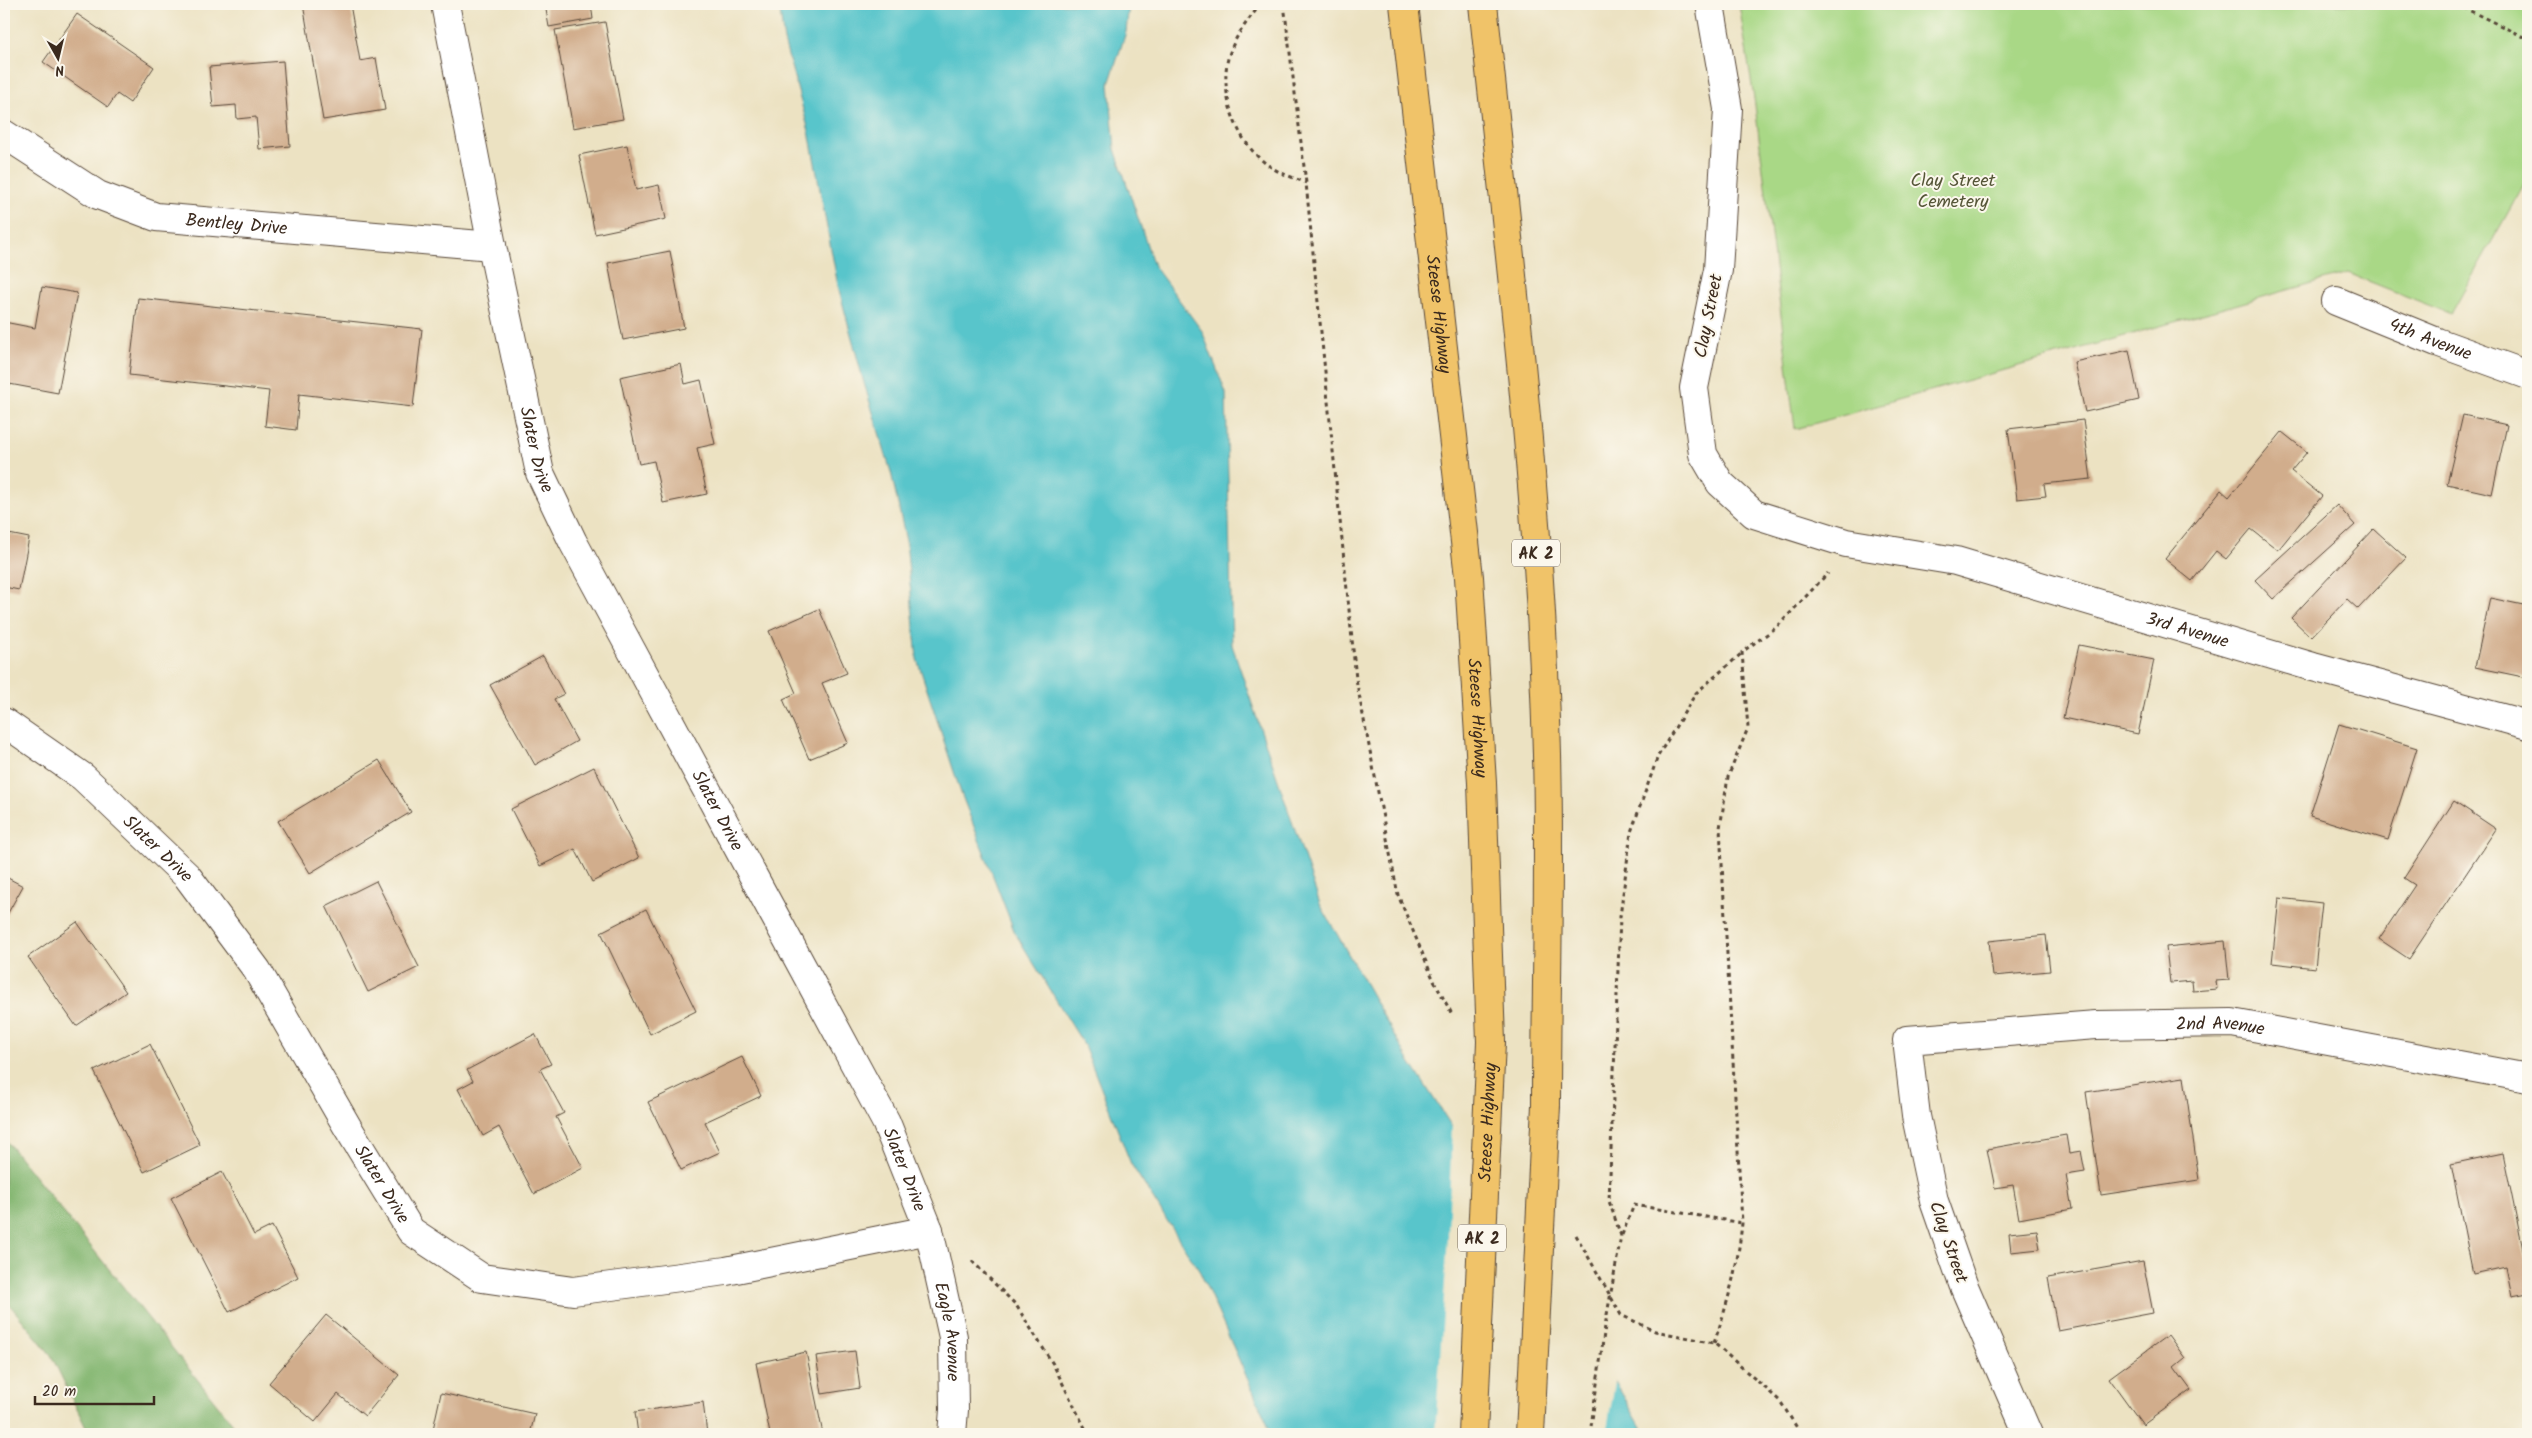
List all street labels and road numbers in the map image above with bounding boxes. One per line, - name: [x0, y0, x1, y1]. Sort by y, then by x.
- street label: Bentley Drive: [184, 207, 289, 244]
- street label: Steese Highway: [1417, 253, 1459, 376]
- street label: Clay Street: [1687, 271, 1732, 361]
- street label: 4th Avenue: [2384, 311, 2476, 369]
- street label: Slater Drive: [510, 404, 561, 499]
- road number: AK 2: [1512, 540, 1560, 566]
- street label: 3rd Avenue: [2142, 605, 2232, 657]
- street label: Steese Highway: [1458, 658, 1495, 779]
- street label: Slater Drive: [683, 765, 750, 857]
- street label: Slater Drive: [115, 809, 200, 889]
- street label: 2nd Avenue: [2176, 1010, 2267, 1045]
- street label: Steese Highway: [1472, 1062, 1506, 1183]
- street label: Slater Drive: [874, 1123, 933, 1216]
- street label: Slater Drive: [346, 1140, 416, 1230]
- street label: Clay Street: [1920, 1198, 1975, 1288]
- road number: AK 2: [1458, 1224, 1506, 1252]
- street label: Eagle Avenue: [925, 1279, 967, 1381]

